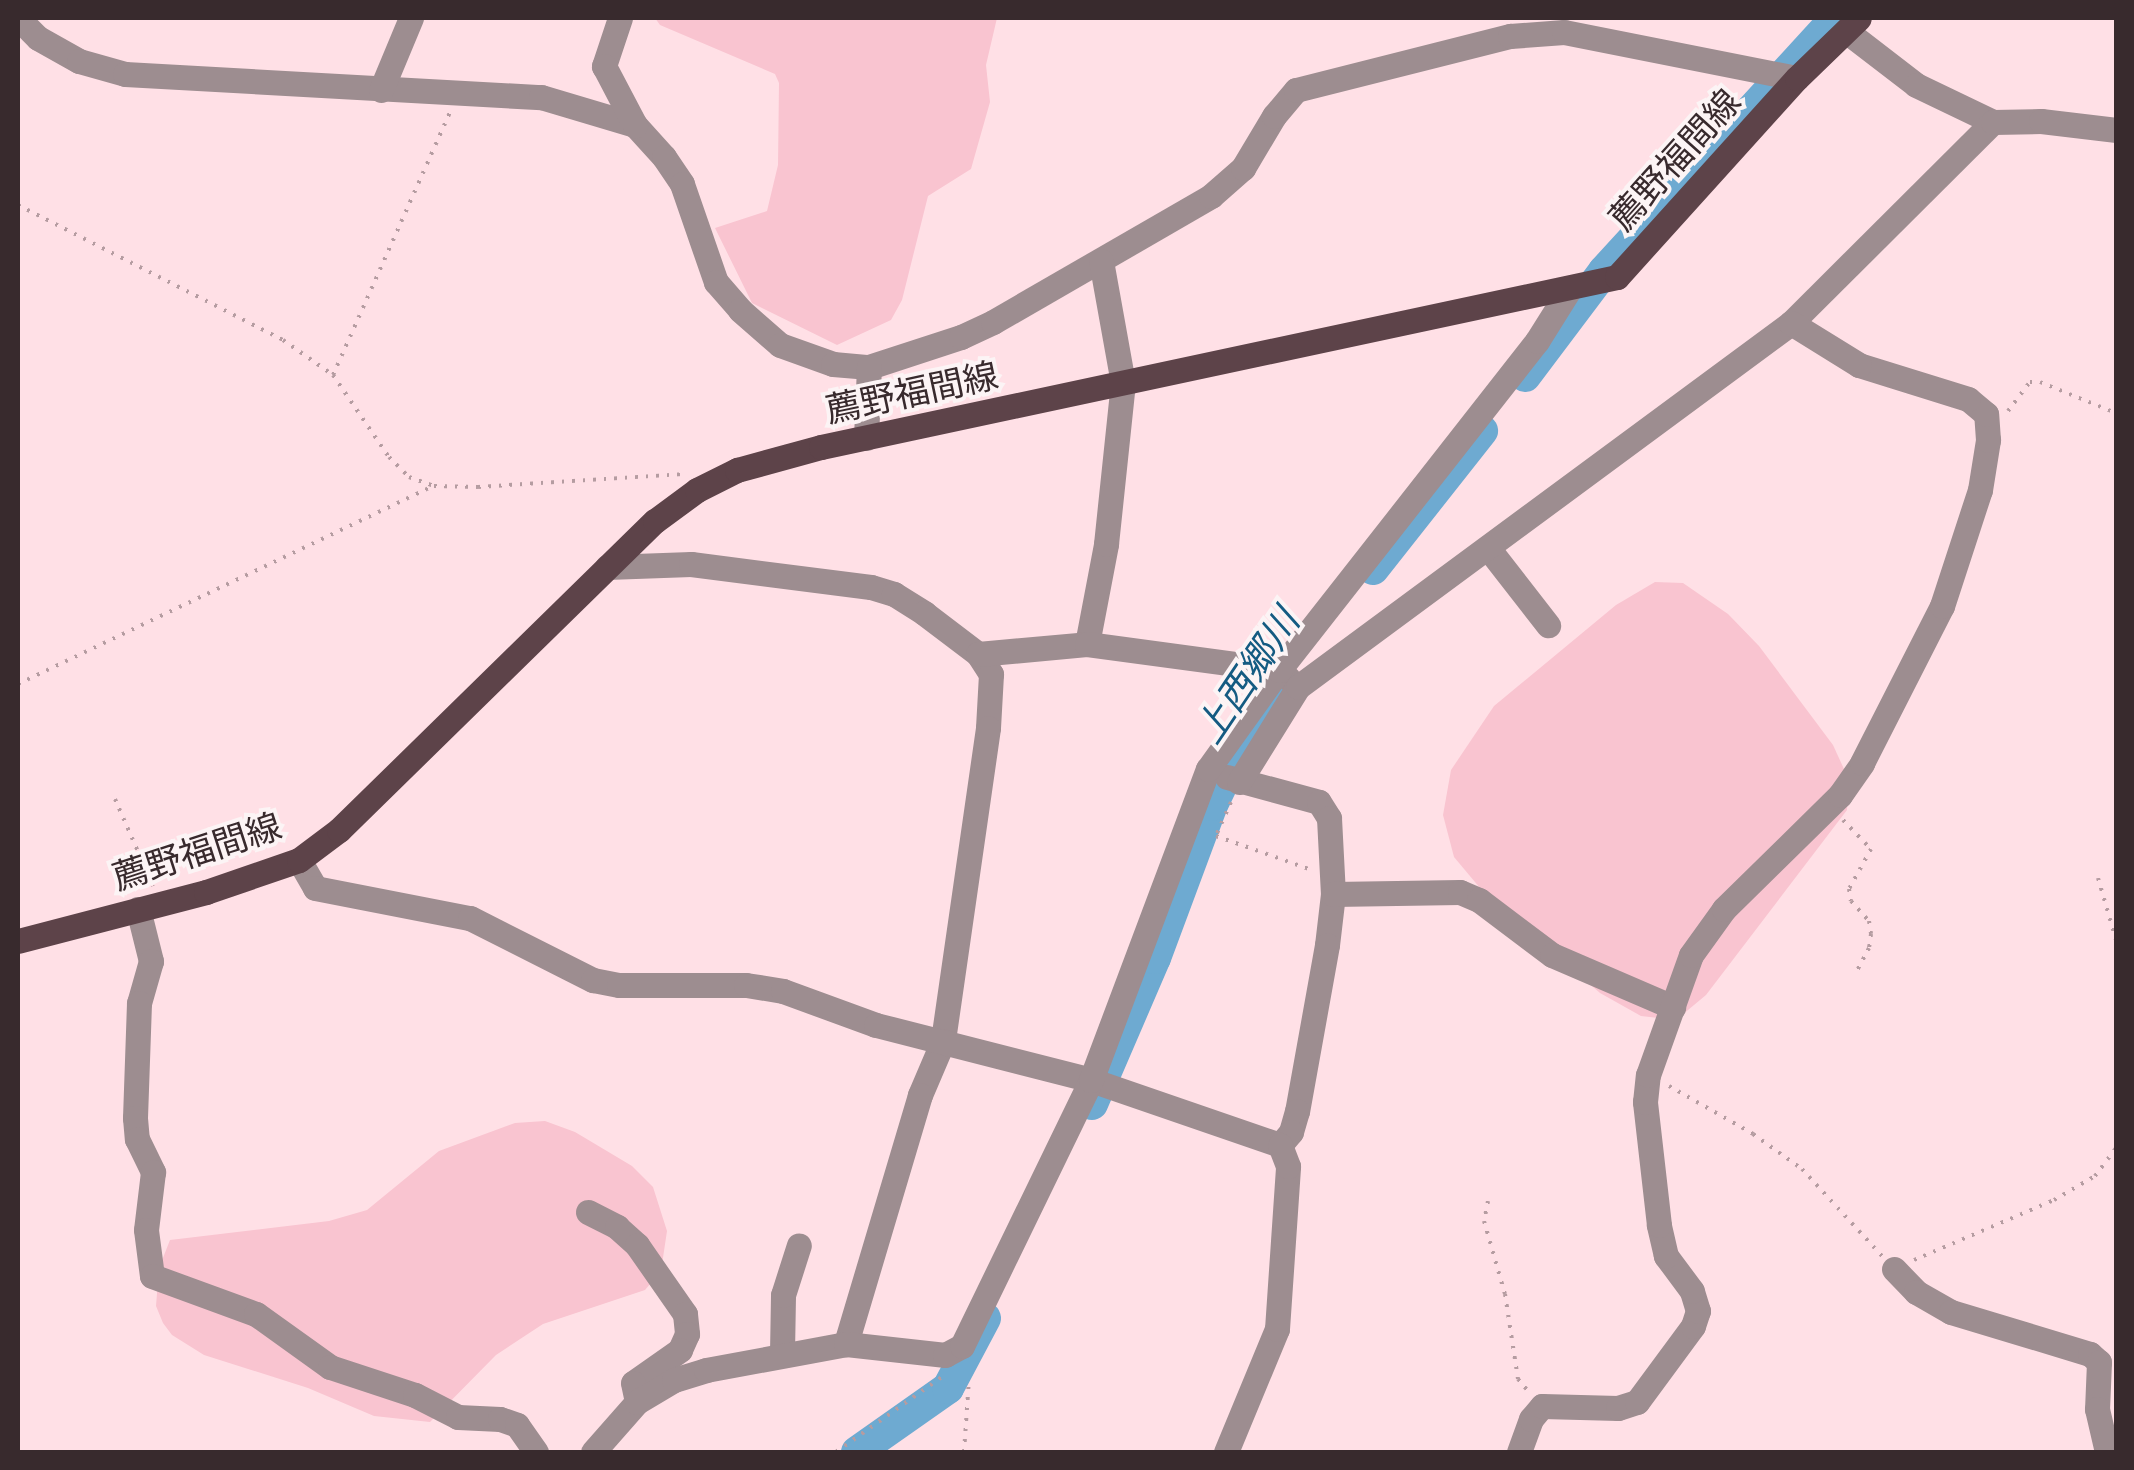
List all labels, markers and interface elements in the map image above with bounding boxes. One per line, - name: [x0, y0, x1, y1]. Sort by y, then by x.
- street label: 薦野福間線: [1601, 81, 1749, 239]
- street label: 薦野福間線: [822, 354, 1002, 432]
- water label: 上西郷川: [1186, 600, 1308, 752]
- street label: 薦野福間線: [107, 805, 287, 899]

